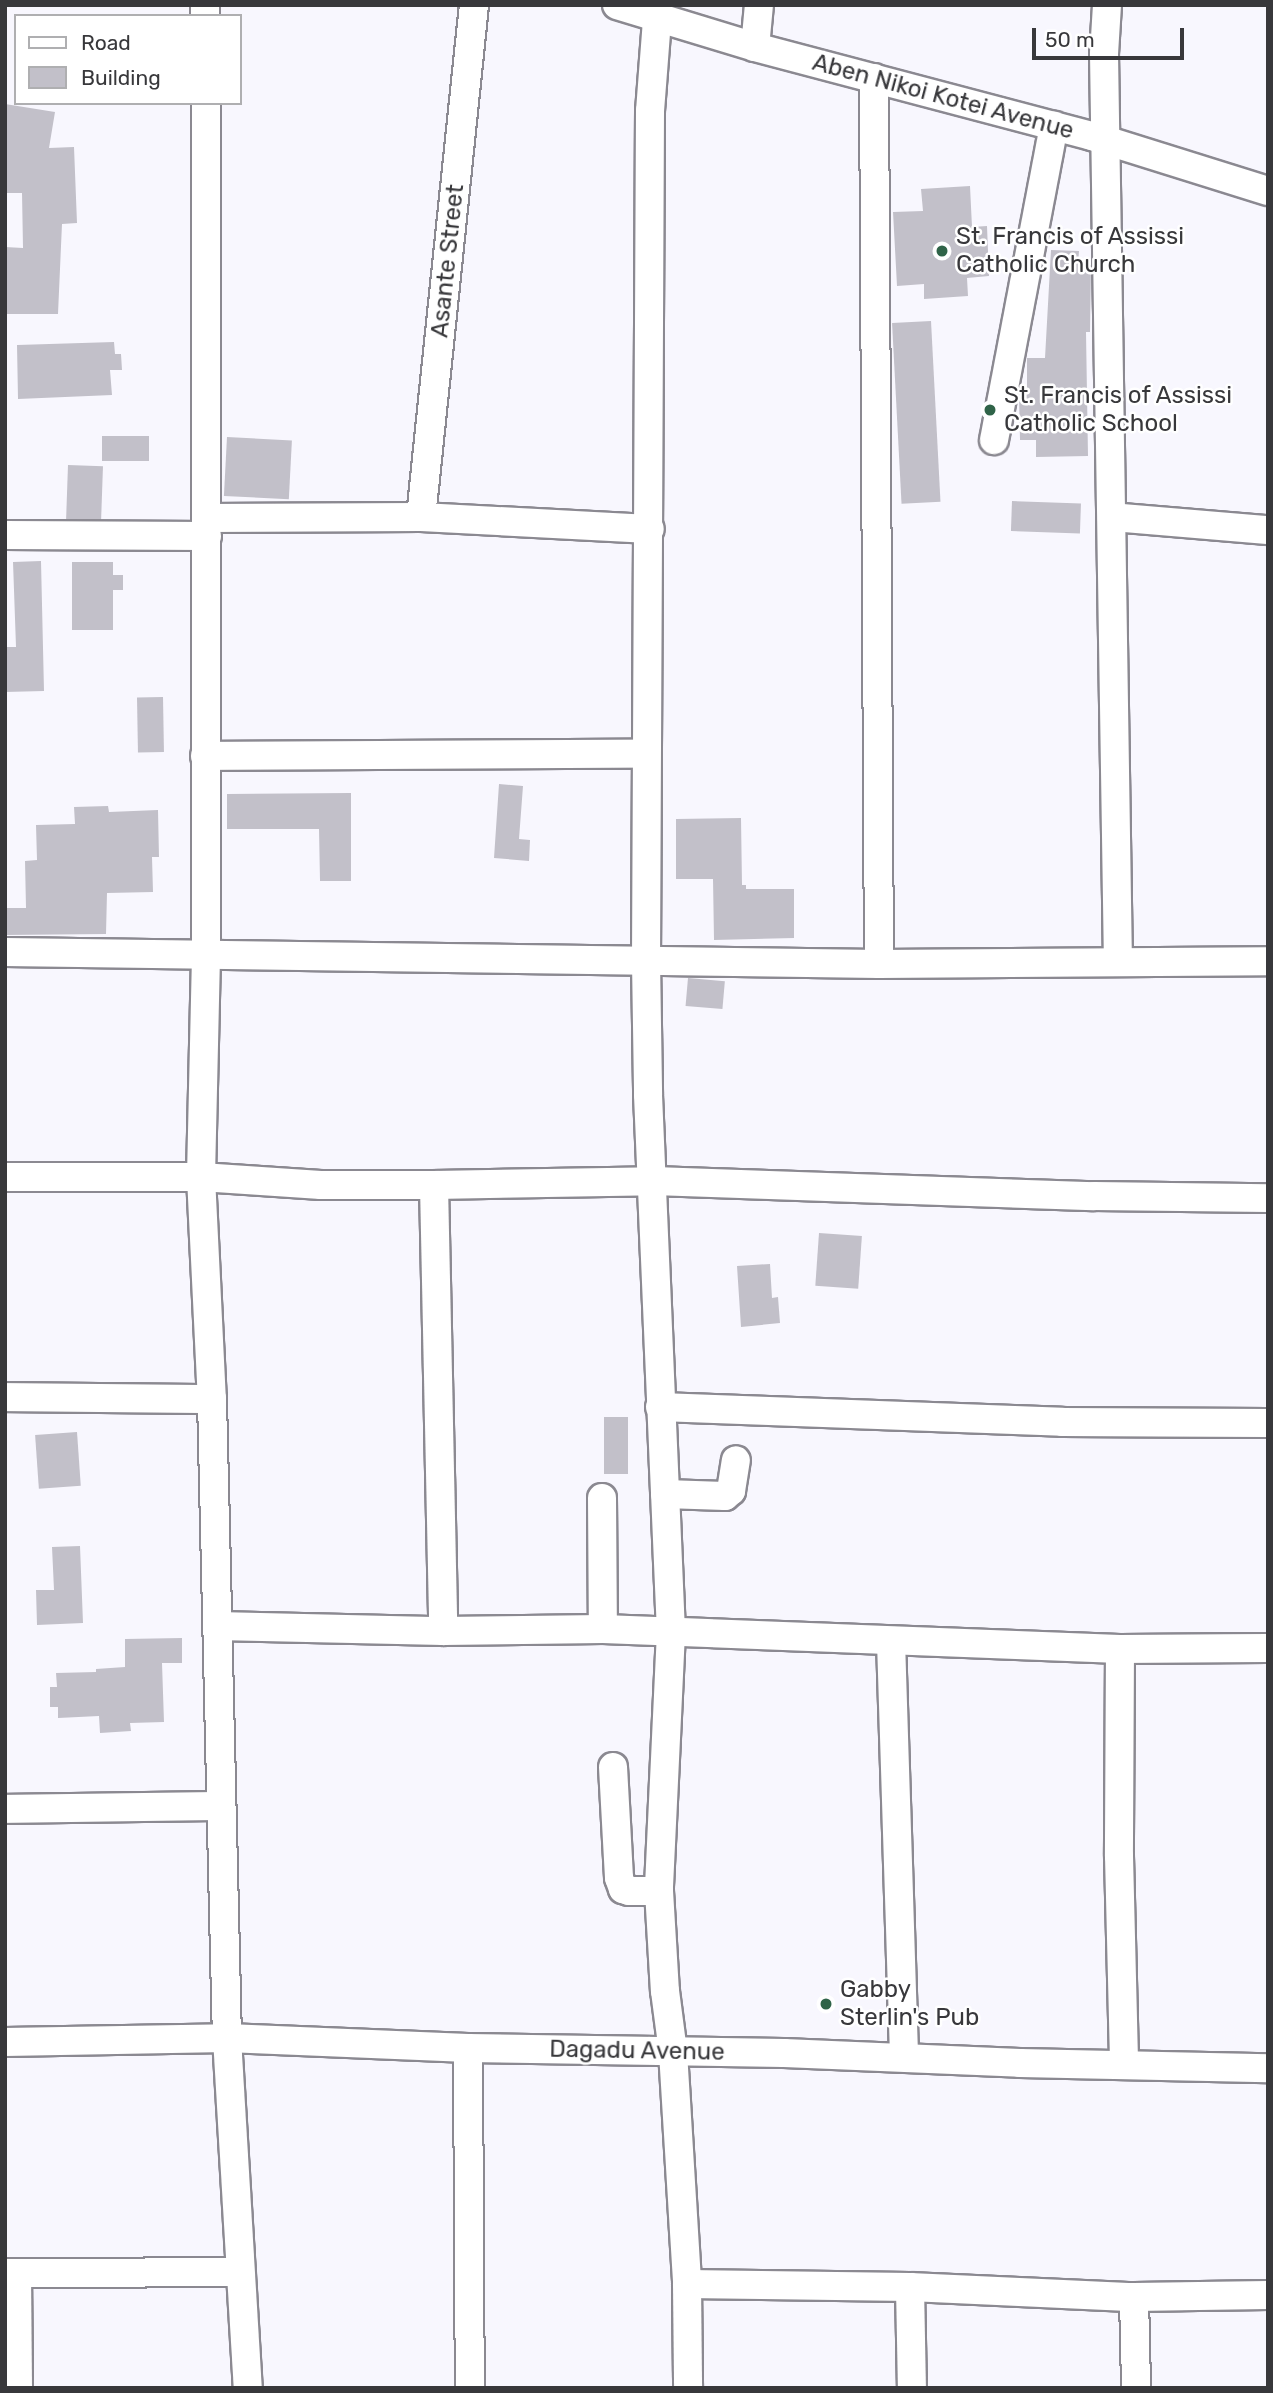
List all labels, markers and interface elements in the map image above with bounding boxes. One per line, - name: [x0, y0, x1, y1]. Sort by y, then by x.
- legend: [14, 14, 242, 105]
- scale bar: [1035, 14, 1187, 58]
- text: 50 m: [1045, 27, 1095, 52]
- text: Road: [81, 30, 131, 55]
- street label: Aben Nikoi Kotei Avenue: [809, 48, 1077, 146]
- text: Building: [81, 65, 161, 90]
- street label: Asante Street: [426, 183, 470, 339]
- place label: St. Francis of Assissi Catholic Church: [956, 223, 1185, 279]
- marker: St. Francis of Assissi Catholic Church: [934, 243, 950, 259]
- place label: St. Francis of Assissi Catholic School: [1004, 382, 1233, 438]
- marker: St. Francis of Assissi Catholic School: [982, 402, 998, 418]
- place label: Gabby Sterlin's Pub: [840, 1976, 979, 2032]
- marker: Gabby Sterlin's Pub: [818, 1996, 834, 2012]
- street label: Dagadu Avenue: [549, 2035, 725, 2067]

